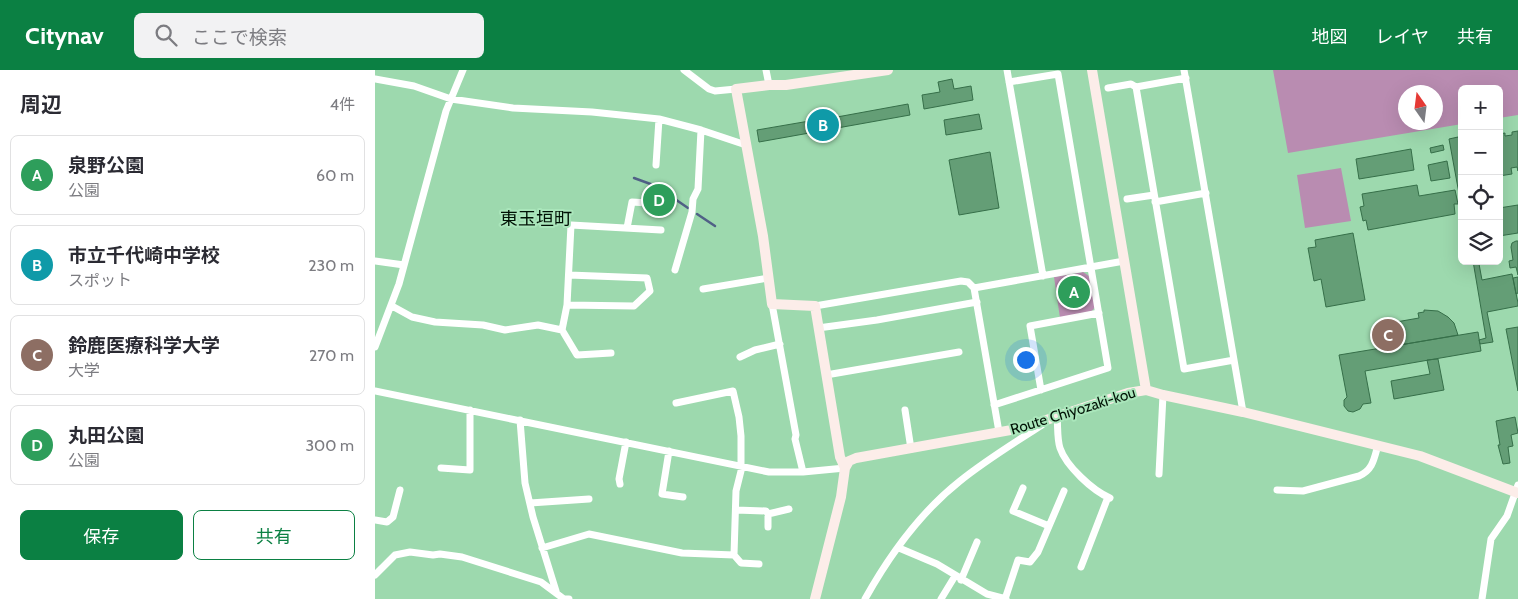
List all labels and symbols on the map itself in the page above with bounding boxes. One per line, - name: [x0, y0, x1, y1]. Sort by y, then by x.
- north arrow: [1398, 85, 1443, 130]
- pin: B: [807, 106, 839, 144]
- pin: D: [643, 181, 675, 219]
- district label: 東玉垣町: [500, 208, 572, 230]
- pin: A: [1058, 273, 1090, 311]
- pin: C: [1372, 316, 1404, 354]
- your location: [1013, 347, 1039, 373]
- street label: Route Chiyozaki-kou: [1008, 383, 1138, 439]

